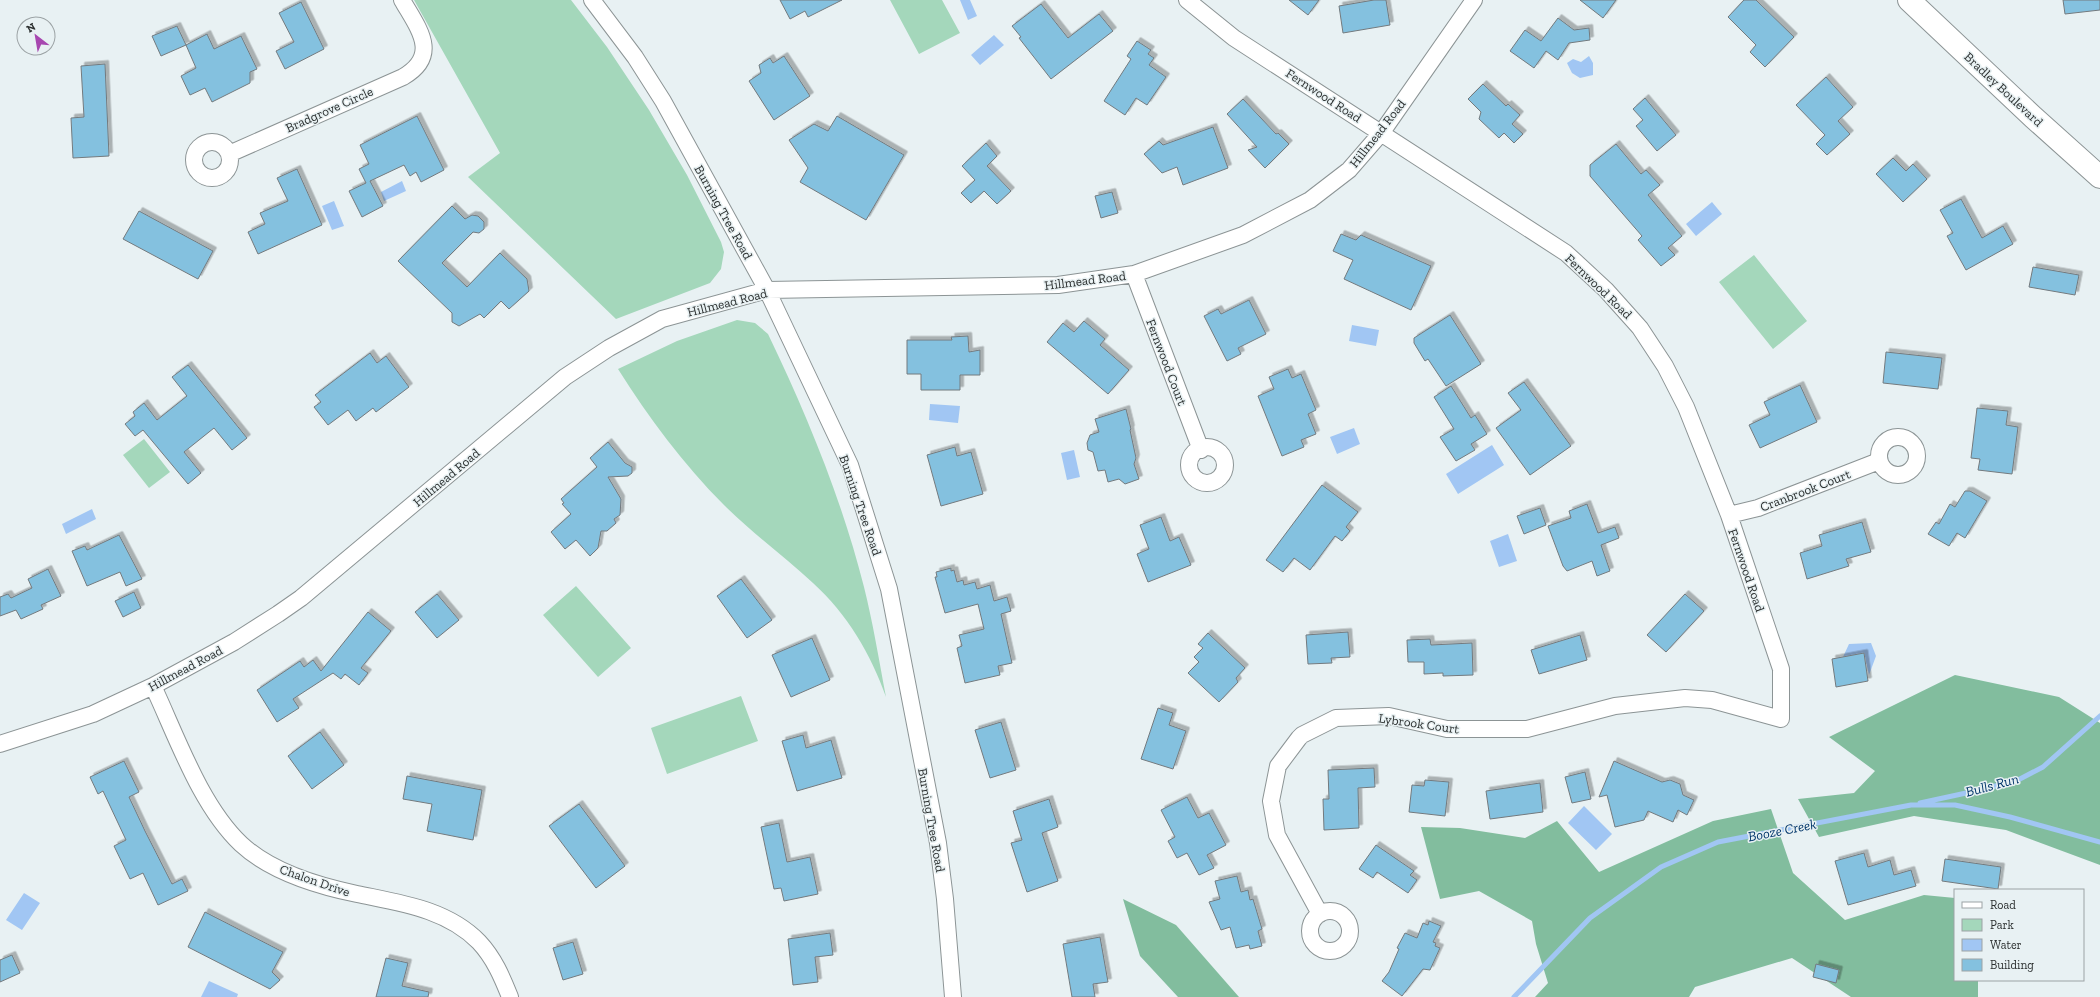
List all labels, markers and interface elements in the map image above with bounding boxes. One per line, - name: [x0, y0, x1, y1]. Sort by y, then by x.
- north arrow: [16, 16, 56, 56]
- text: N: [24, 20, 39, 36]
- street label: Bradley Boulevard: [1961, 49, 2046, 130]
- street label: Fernwood Road: [1283, 65, 1364, 125]
- street label: Bradgrove Circle: [283, 83, 375, 135]
- street label: Hillmead Road: [1346, 96, 1409, 170]
- street label: Burning Tree Road: [691, 162, 756, 262]
- street label: Fernwood Road: [1562, 251, 1635, 322]
- street label: Hillmead Road: [1043, 268, 1127, 293]
- street label: Hillmead Road: [686, 285, 769, 320]
- street label: Fernwood Court: [1143, 317, 1190, 408]
- street label: Hillmead Road: [410, 445, 483, 509]
- street label: Burning Tree Road: [836, 453, 885, 557]
- street label: Cranbrook Court: [1758, 466, 1853, 515]
- street label: Fernwood Road: [1725, 527, 1768, 614]
- street label: Hillmead Road: [145, 643, 225, 694]
- street label: Lybrook Court: [1378, 710, 1460, 737]
- street label: Burning Tree Road: [915, 767, 948, 873]
- water label: Bulls Run: [1964, 770, 2020, 801]
- water label: Booze Creek: [1747, 816, 1818, 845]
- street label: Chalon Drive: [278, 861, 352, 899]
- legend: [1954, 889, 2084, 981]
- text: Road: [1990, 898, 2016, 912]
- text: Park: [1990, 918, 2015, 932]
- text: Water: [1990, 938, 2022, 952]
- text: Building: [1990, 958, 2034, 972]

